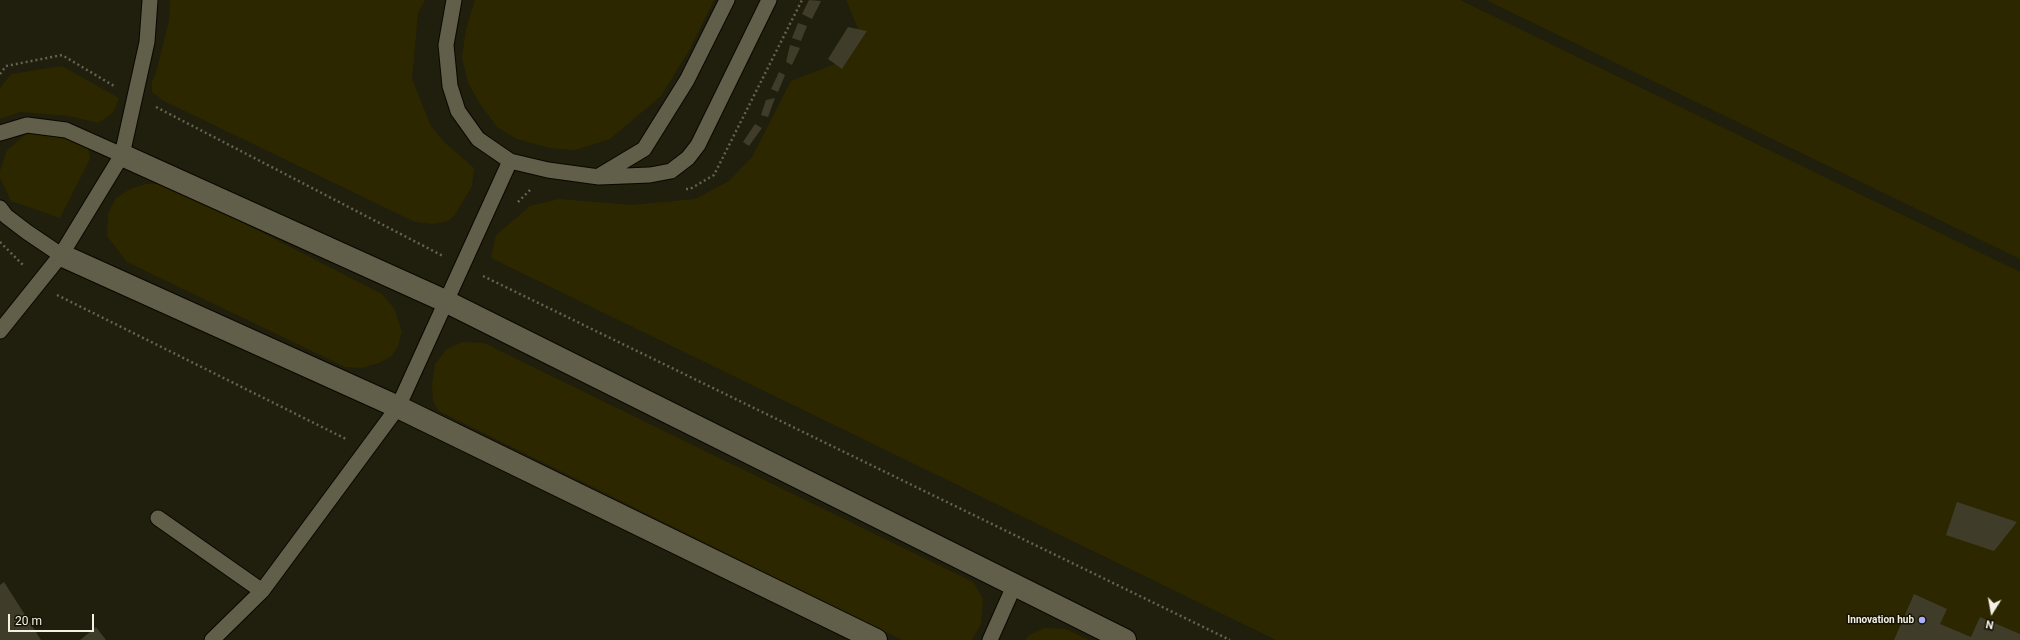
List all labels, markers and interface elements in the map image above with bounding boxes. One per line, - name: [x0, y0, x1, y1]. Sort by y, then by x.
- north arrow: [1972, 592, 2012, 632]
- scale bar: [10, 606, 96, 632]
- text: 20 m: [15, 614, 42, 628]
- place label: Innovation hub: [1847, 614, 1914, 626]
- marker: Innovation hub: [1917, 615, 1927, 625]
- text: N: [1985, 617, 1995, 631]

